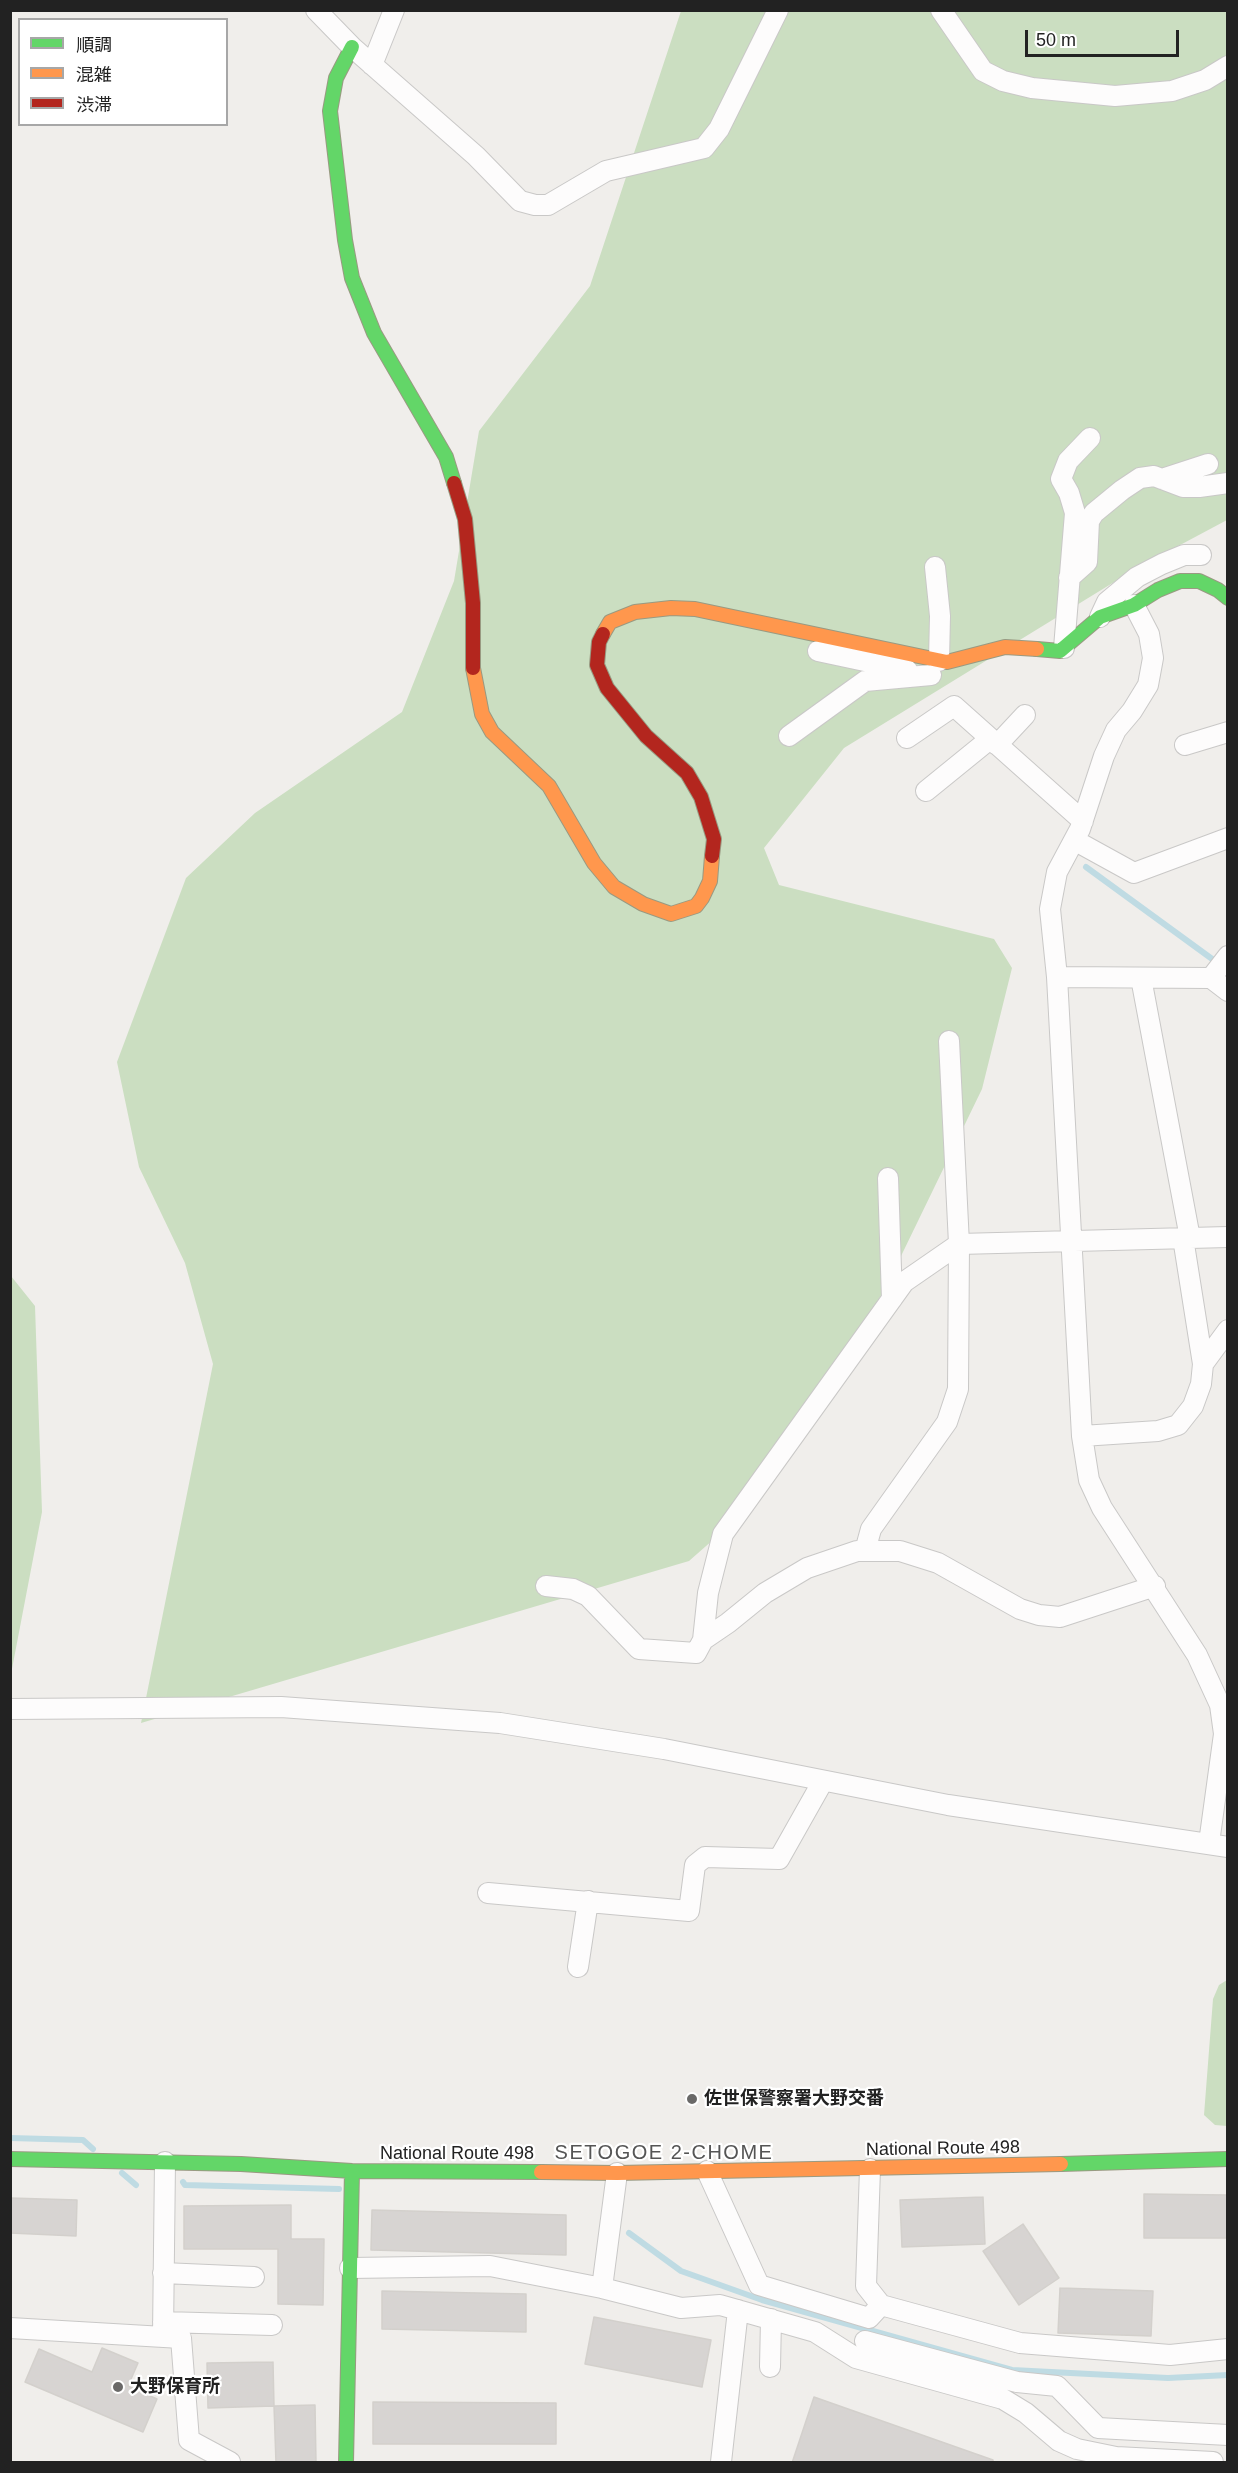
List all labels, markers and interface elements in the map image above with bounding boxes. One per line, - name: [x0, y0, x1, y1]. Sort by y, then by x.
- legend: [18, 18, 228, 126]
- scale bar: [1028, 18, 1182, 56]
- text: 50 m: [1036, 30, 1076, 50]
- text: 順調: [76, 35, 112, 55]
- text: 混雑: [76, 65, 112, 85]
- text: 渋滞: [76, 95, 112, 115]
- place label: 佐世保警察署大野交番: [704, 2088, 884, 2110]
- marker: 佐世保警察署大野交番: [685, 2092, 699, 2106]
- street label: National Route 498: [866, 2137, 1020, 2161]
- district label: SETOGOE 2-CHOME: [555, 2141, 773, 2165]
- street label: National Route 498: [380, 2143, 534, 2165]
- place label: 大野保育所: [130, 2376, 220, 2398]
- marker: 大野保育所: [111, 2380, 125, 2394]

